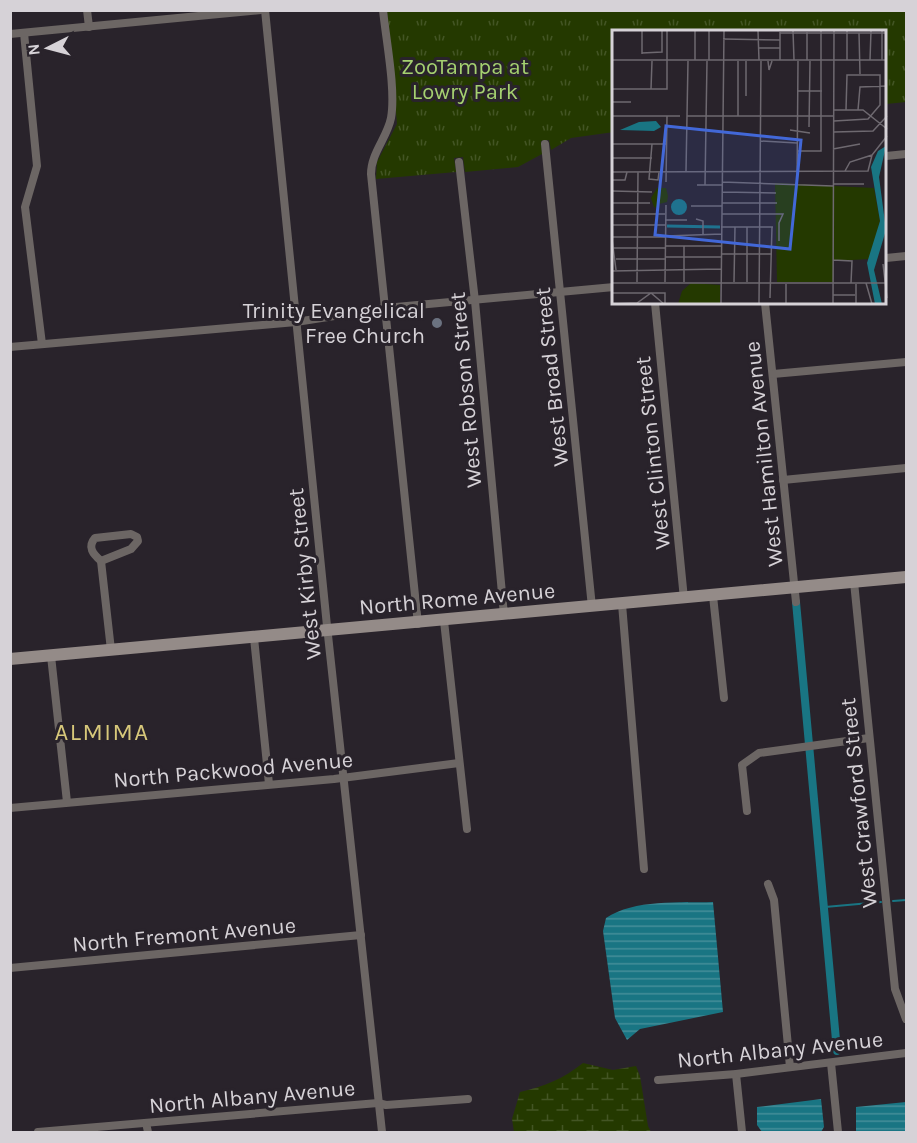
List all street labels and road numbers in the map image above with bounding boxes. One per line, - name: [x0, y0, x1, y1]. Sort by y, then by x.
- street label: West Broad Street: [530, 286, 574, 468]
- street label: West Robson Street: [444, 291, 488, 489]
- street label: West Hamilton Avenue: [739, 340, 789, 568]
- street label: West Clinton Street: [630, 355, 676, 551]
- street label: West Kirby Street: [283, 487, 327, 661]
- street label: North Rome Avenue: [358, 577, 556, 621]
- street label: West Crawford Street: [835, 697, 883, 909]
- street label: North Packwood Avenue: [112, 747, 354, 793]
- street label: North Fremont Avenue: [71, 912, 297, 958]
- street label: North Albany Avenue: [676, 1026, 884, 1074]
- street label: North Albany Avenue: [148, 1075, 356, 1119]

